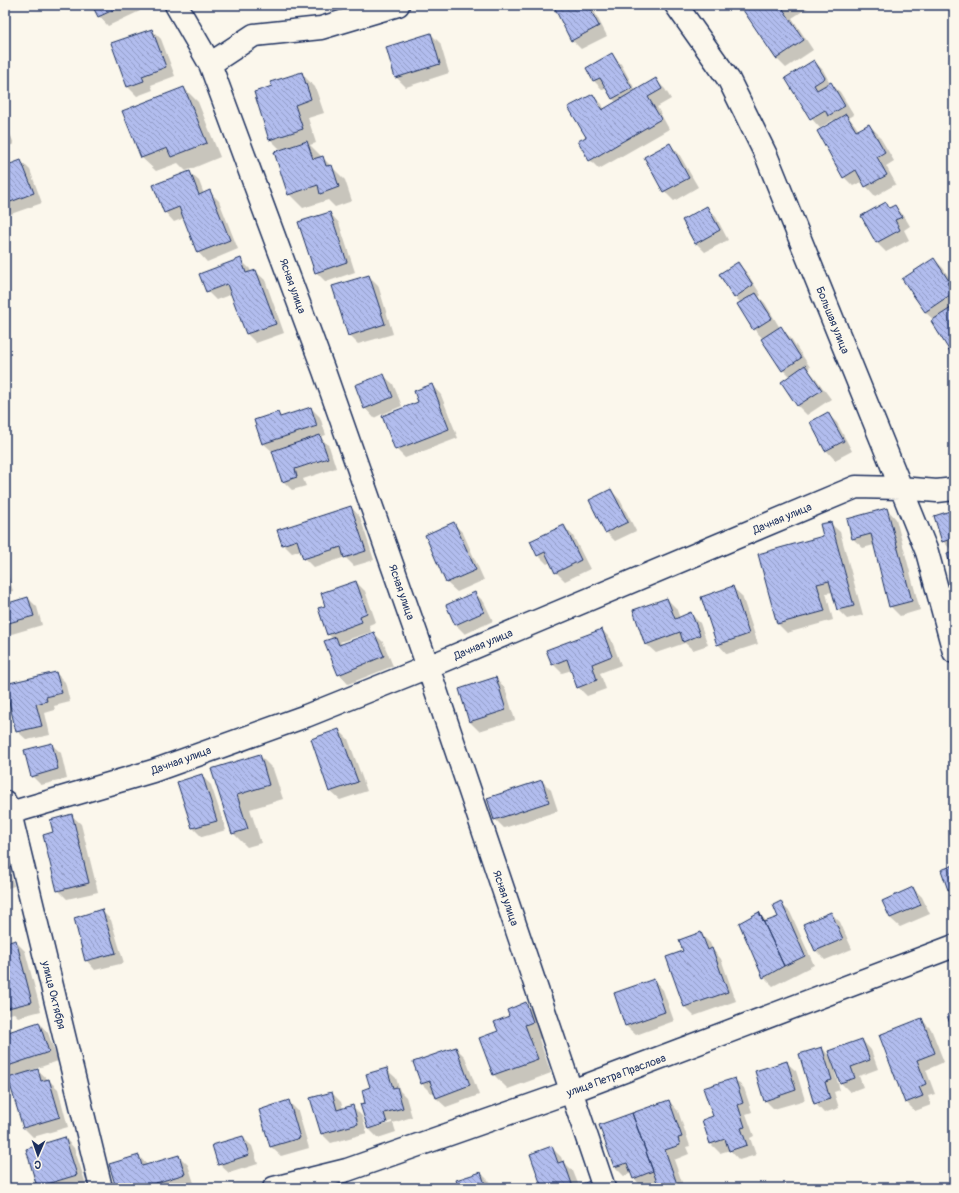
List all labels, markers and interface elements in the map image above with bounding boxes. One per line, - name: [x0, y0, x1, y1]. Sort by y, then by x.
- street label: Ясная улица: [277, 257, 308, 315]
- street label: Большая улица: [813, 285, 852, 356]
- street label: Дачная улица: [750, 500, 814, 537]
- street label: Ясная улица: [386, 563, 417, 621]
- street label: Дачная улица: [451, 626, 515, 663]
- street label: Дачная улица: [148, 744, 213, 778]
- street label: Ясная улица: [490, 869, 521, 927]
- street label: улица Октября: [39, 959, 68, 1031]
- street label: улица Петра Праслова: [564, 1051, 668, 1100]
- north arrow: [18, 1135, 58, 1175]
- text: С: [34, 1158, 41, 1171]

